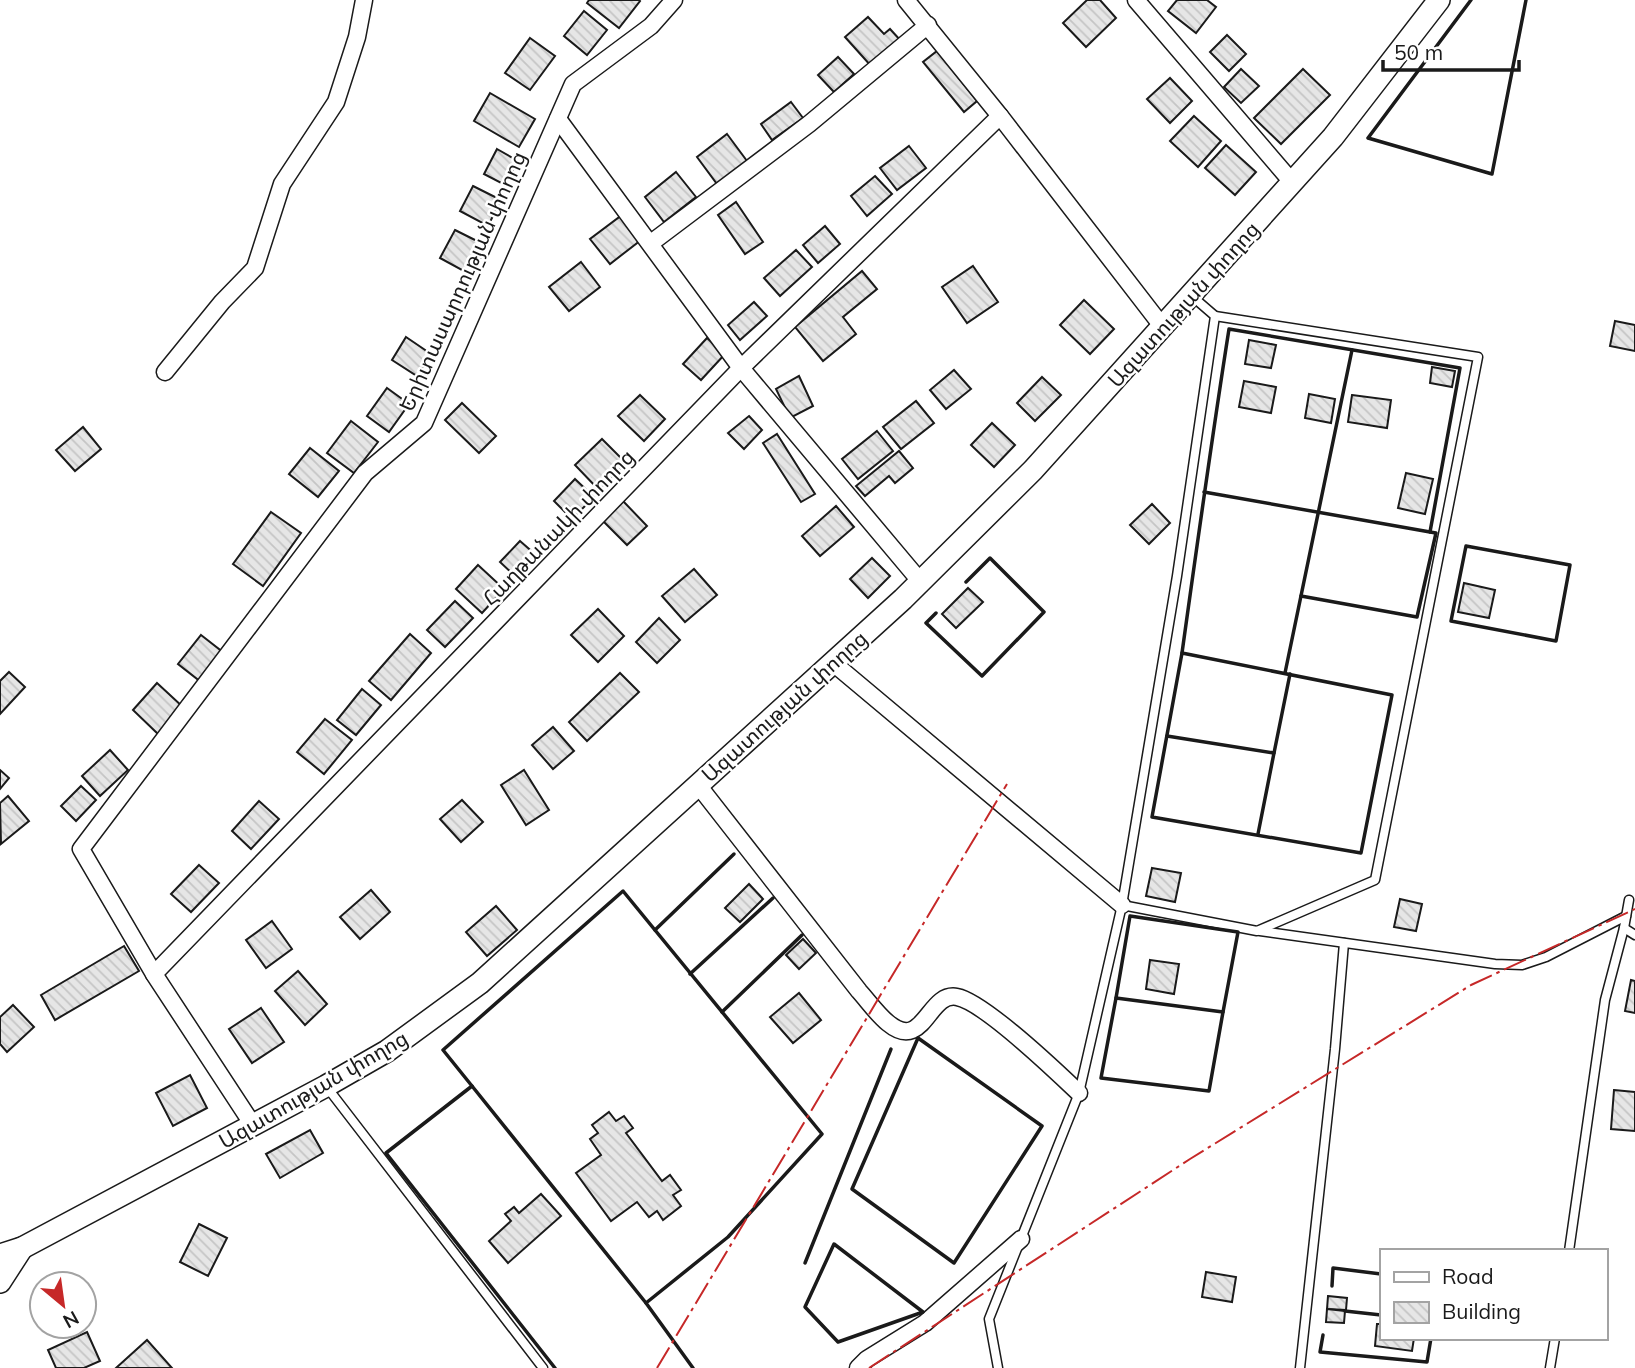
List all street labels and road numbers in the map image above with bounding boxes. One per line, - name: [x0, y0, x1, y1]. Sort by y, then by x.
- street label: Երիտասարդության փողոց: [393, 147, 531, 415]
- street label: Ազատության փողոց: [1102, 216, 1264, 392]
- street label: Հաղթանակի փողոց: [477, 443, 639, 611]
- street label: Ազատության փողոց: [696, 625, 872, 787]
- street label: Ազատության փողոց: [214, 1024, 412, 1154]

